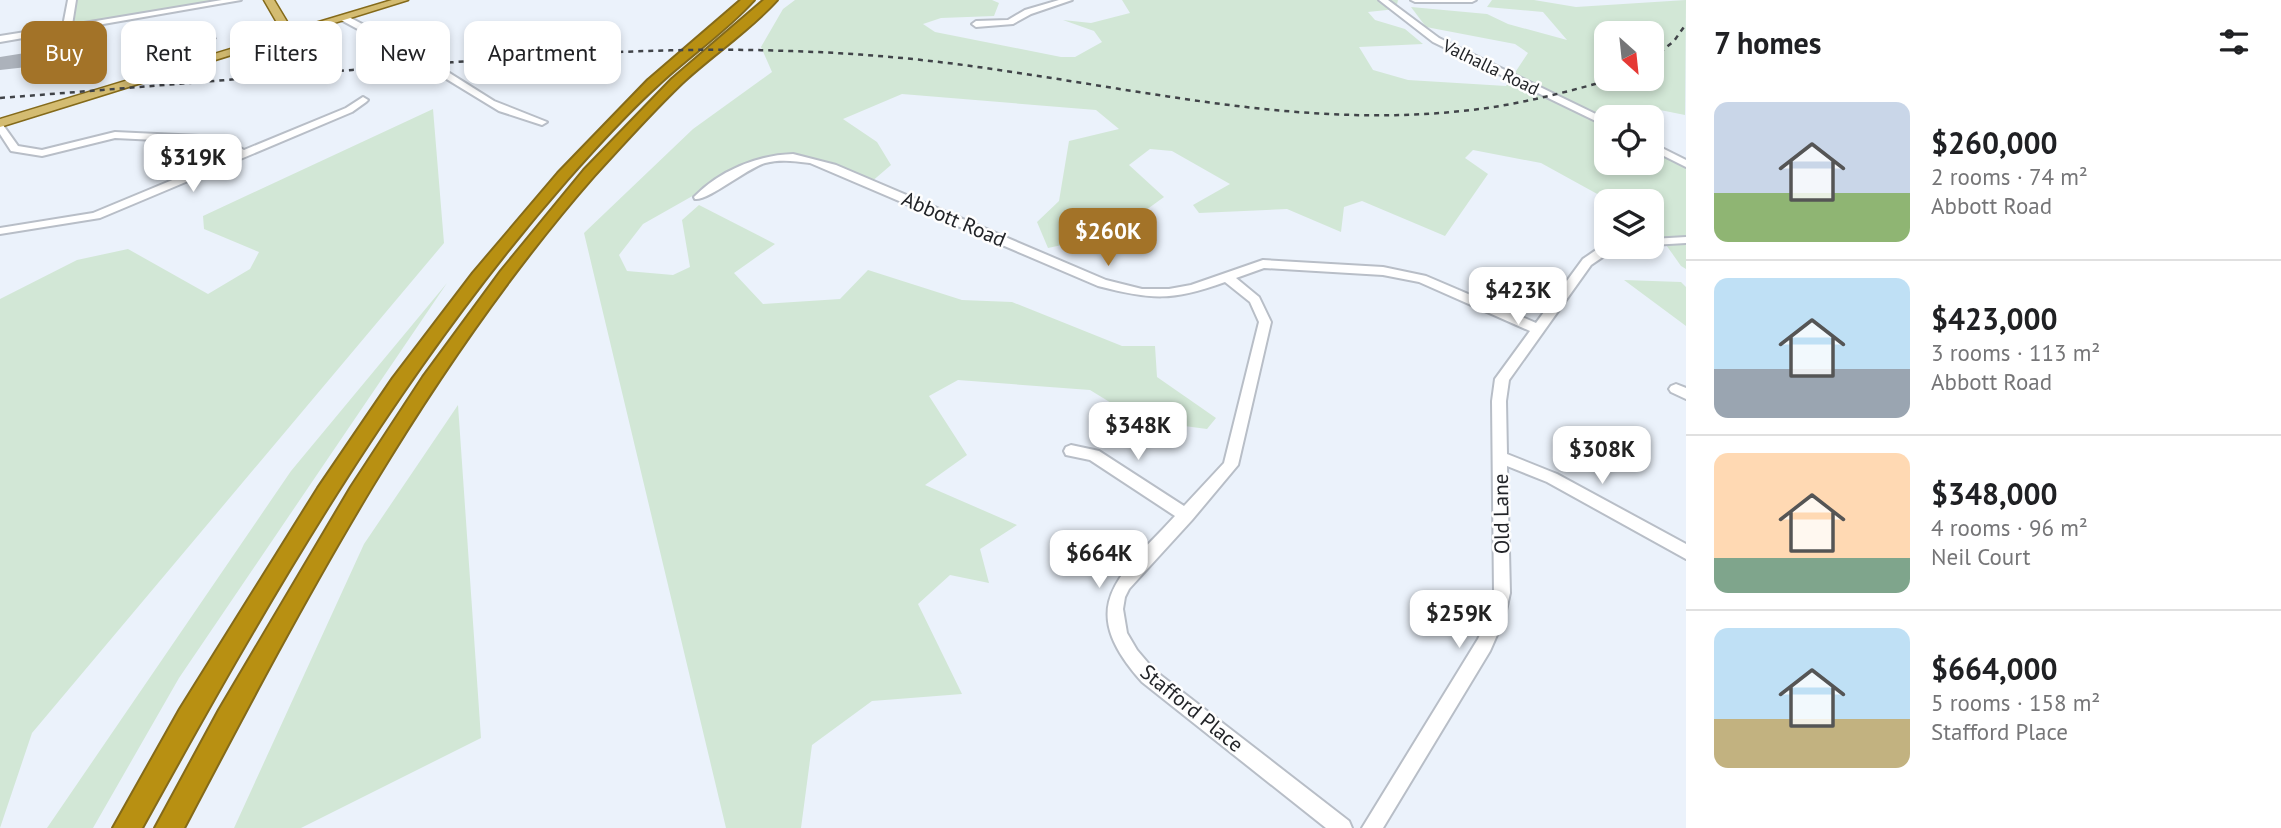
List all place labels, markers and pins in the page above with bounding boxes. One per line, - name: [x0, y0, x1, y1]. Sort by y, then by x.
- pin: $319K: [144, 134, 242, 194]
- pin: $260K: [1059, 208, 1157, 268]
- pin: $423K: [1469, 268, 1567, 327]
- pin: $348K: [1089, 402, 1187, 462]
- pin: $308K: [1553, 426, 1651, 486]
- pin: $664K: [1050, 530, 1148, 590]
- pin: $259K: [1410, 590, 1508, 650]

